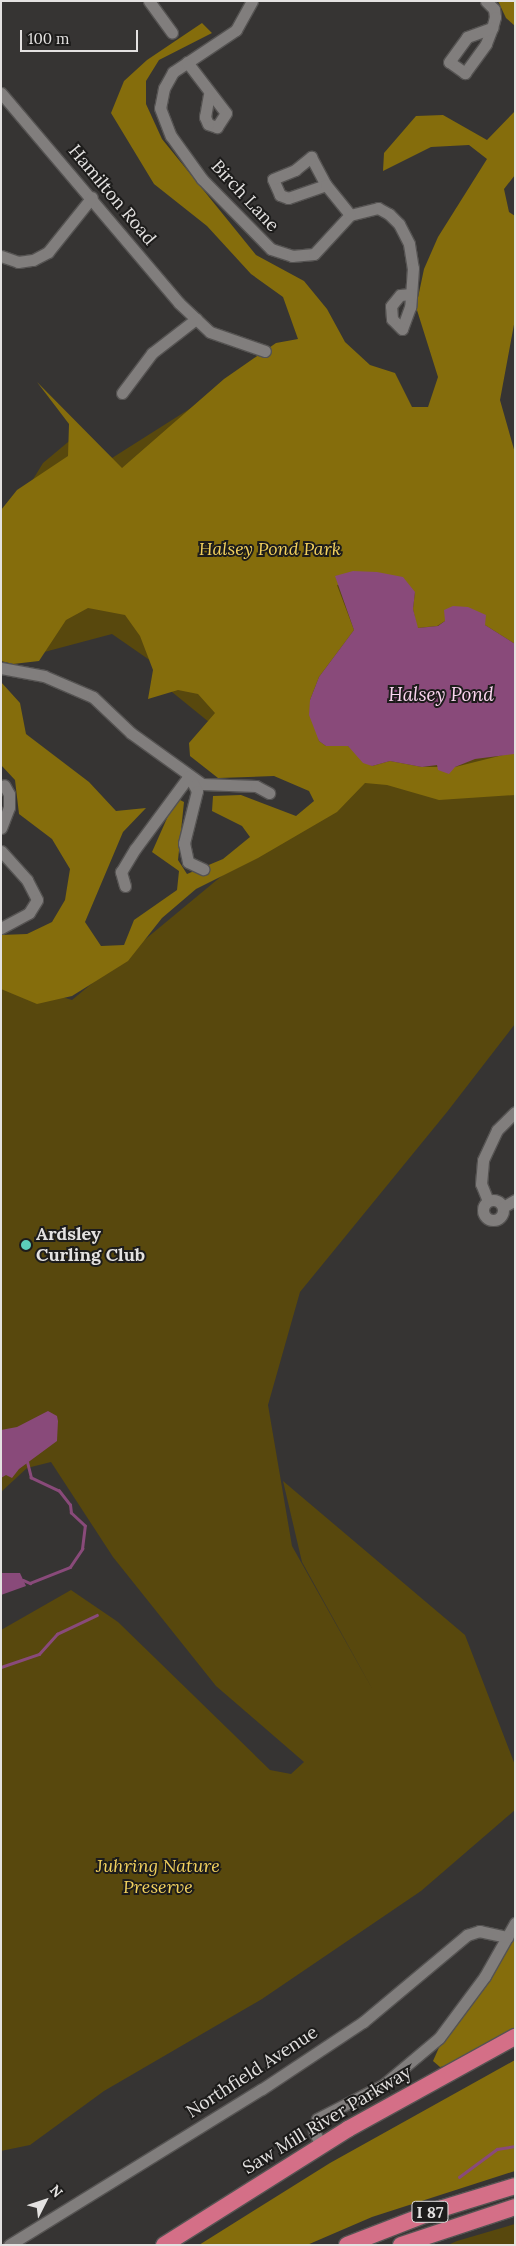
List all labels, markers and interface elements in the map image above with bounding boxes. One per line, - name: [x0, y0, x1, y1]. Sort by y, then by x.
- scale bar: [22, 20, 140, 52]
- text: 100 m: [28, 29, 69, 48]
- street label: Hamilton Road: [64, 141, 160, 249]
- street label: Birch Lane: [207, 156, 283, 236]
- park label: Halsey Pond Park: [199, 538, 341, 560]
- water label: Halsey Pond: [388, 684, 494, 706]
- place label: Ardsley Curling Club: [36, 1224, 145, 1266]
- marker: Ardsley Curling Club: [20, 1239, 32, 1251]
- park label: Juhring Nature Preserve: [96, 1856, 220, 1898]
- street label: Northfield Avenue: [182, 2021, 322, 2123]
- street label: Saw Mill River Parkway: [239, 2061, 415, 2179]
- north arrow: [20, 2176, 70, 2226]
- text: N: [46, 2181, 67, 2201]
- road number: I 87: [411, 2198, 449, 2226]

